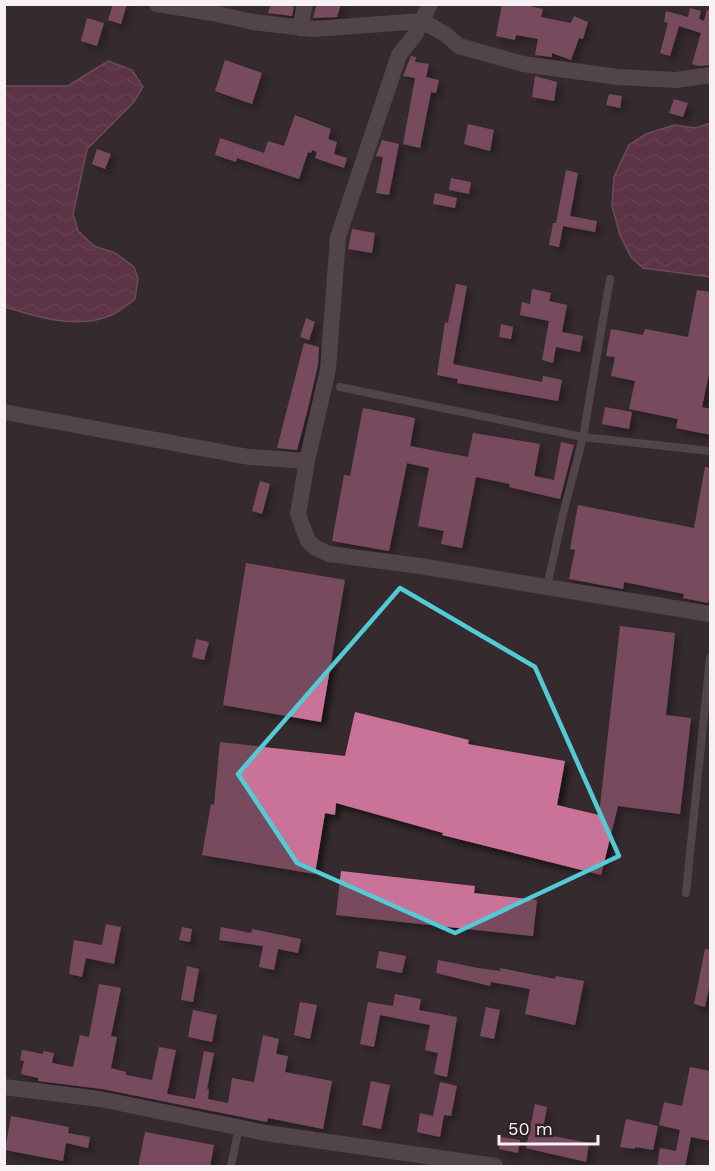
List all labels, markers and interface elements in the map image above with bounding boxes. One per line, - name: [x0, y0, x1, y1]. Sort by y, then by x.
- scale bar: [499, 1108, 598, 1146]
- text: 50 m: [508, 1118, 553, 1139]

